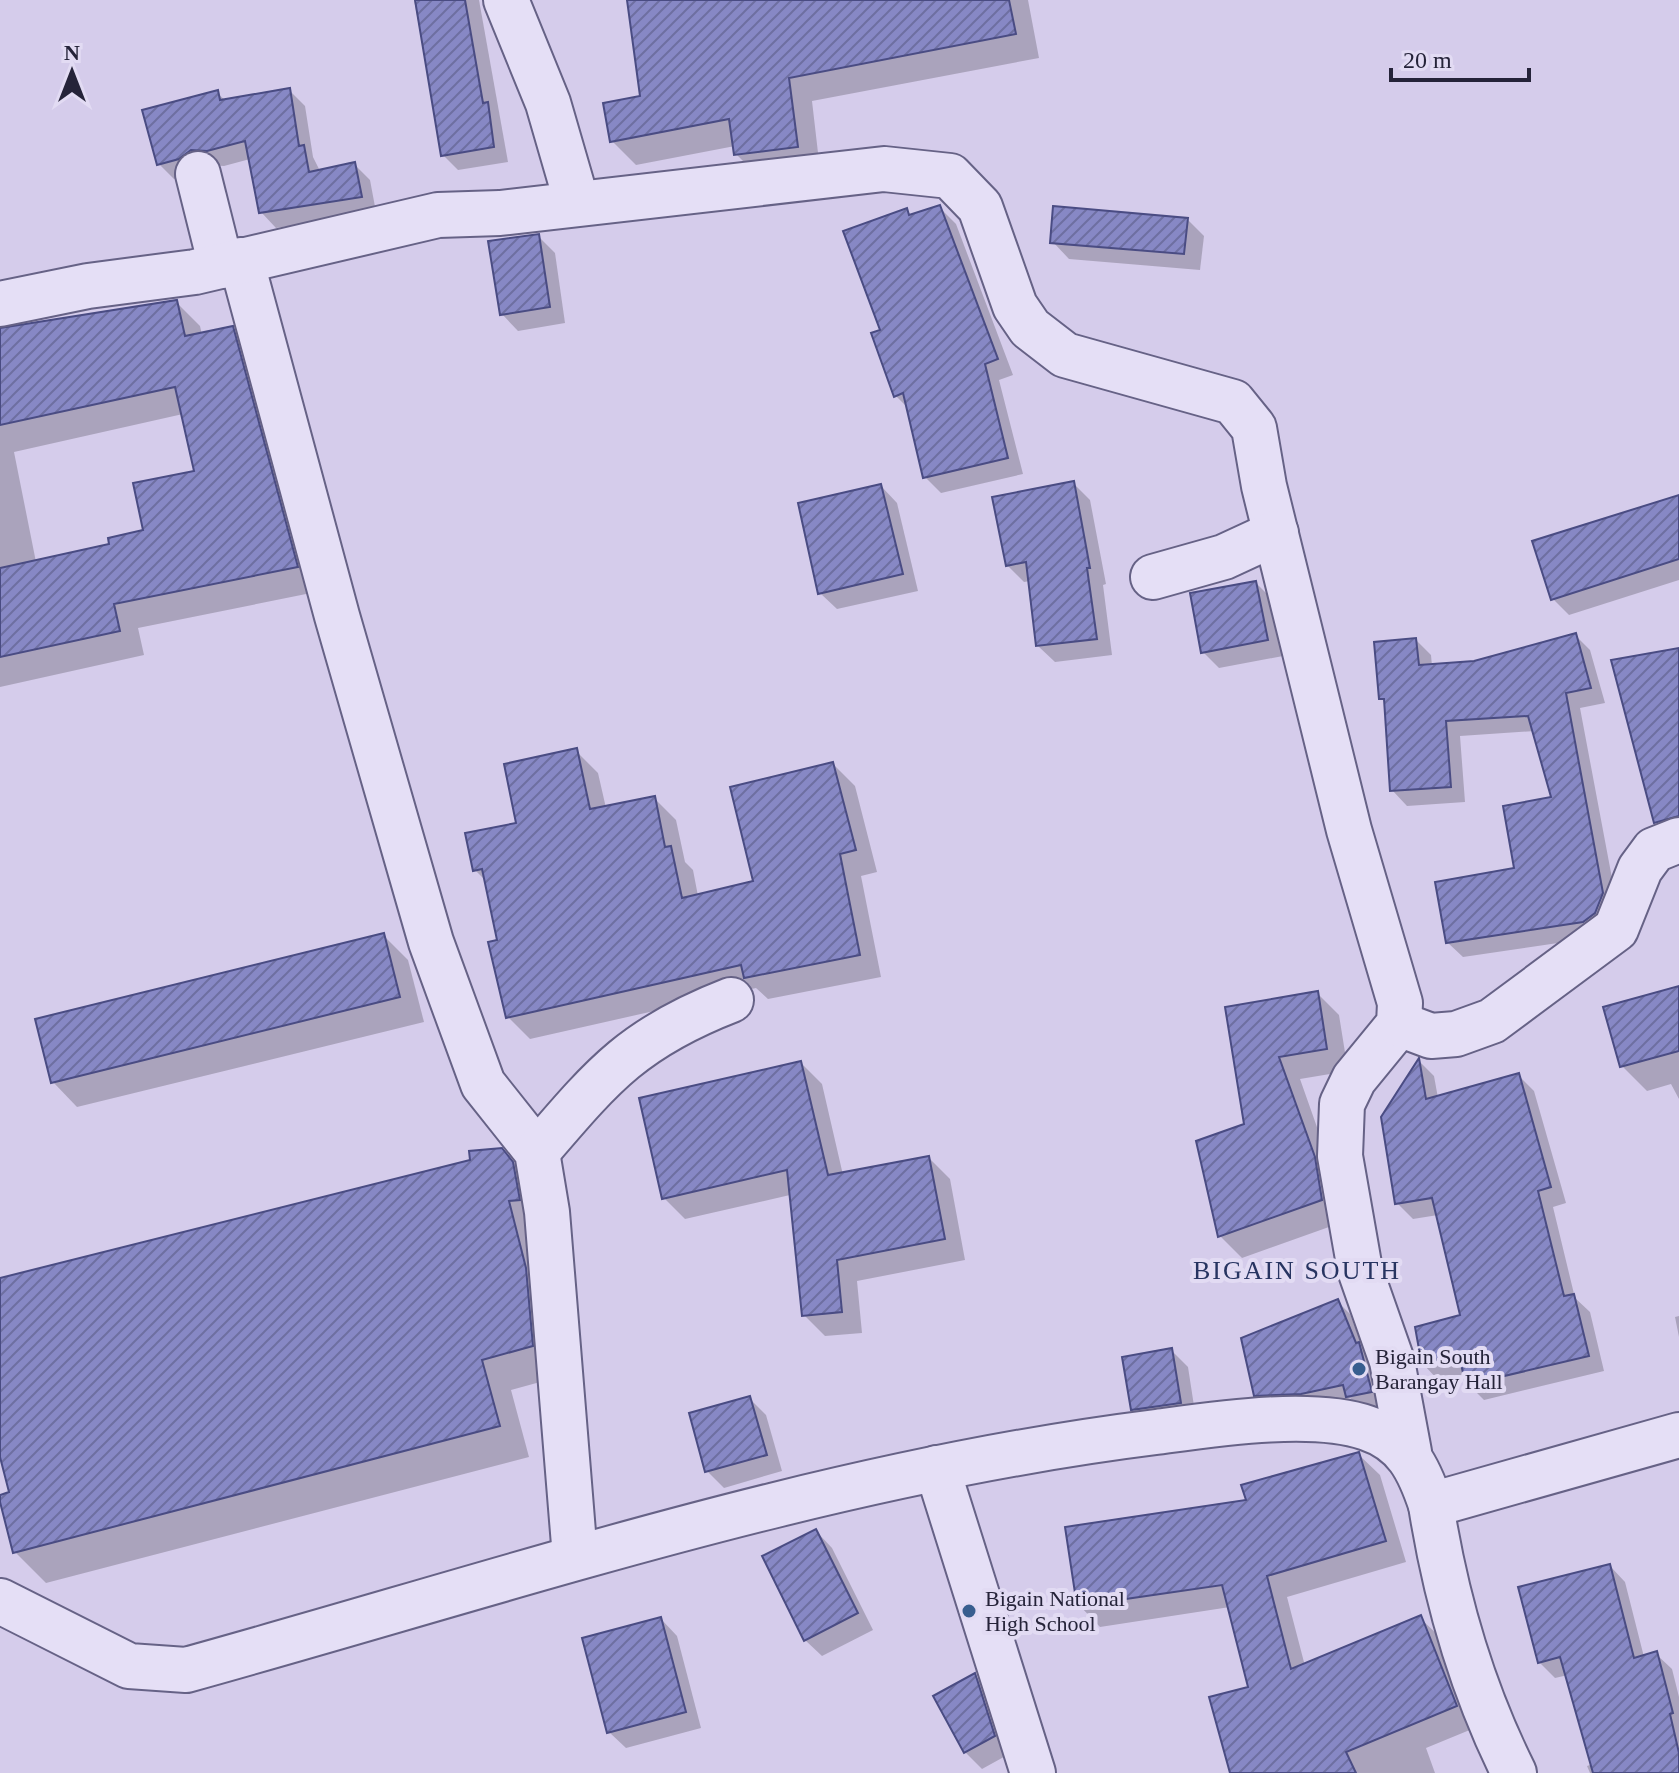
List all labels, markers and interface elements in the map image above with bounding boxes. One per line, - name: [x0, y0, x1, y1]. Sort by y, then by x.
- north arrow: [32, 32, 112, 112]
- scale bar: [1391, 32, 1529, 82]
- text: N: [64, 40, 80, 65]
- text: 20 m: [1403, 47, 1452, 73]
- district label: BIGAIN SOUTH: [1193, 1256, 1401, 1285]
- place label: Bigain South Barangay Hall: [1375, 1344, 1503, 1394]
- marker: Bigain South Barangay Hall: [1350, 1360, 1368, 1378]
- place label: Bigain National High School: [985, 1586, 1125, 1636]
- marker: Bigain National High School: [960, 1602, 978, 1620]

